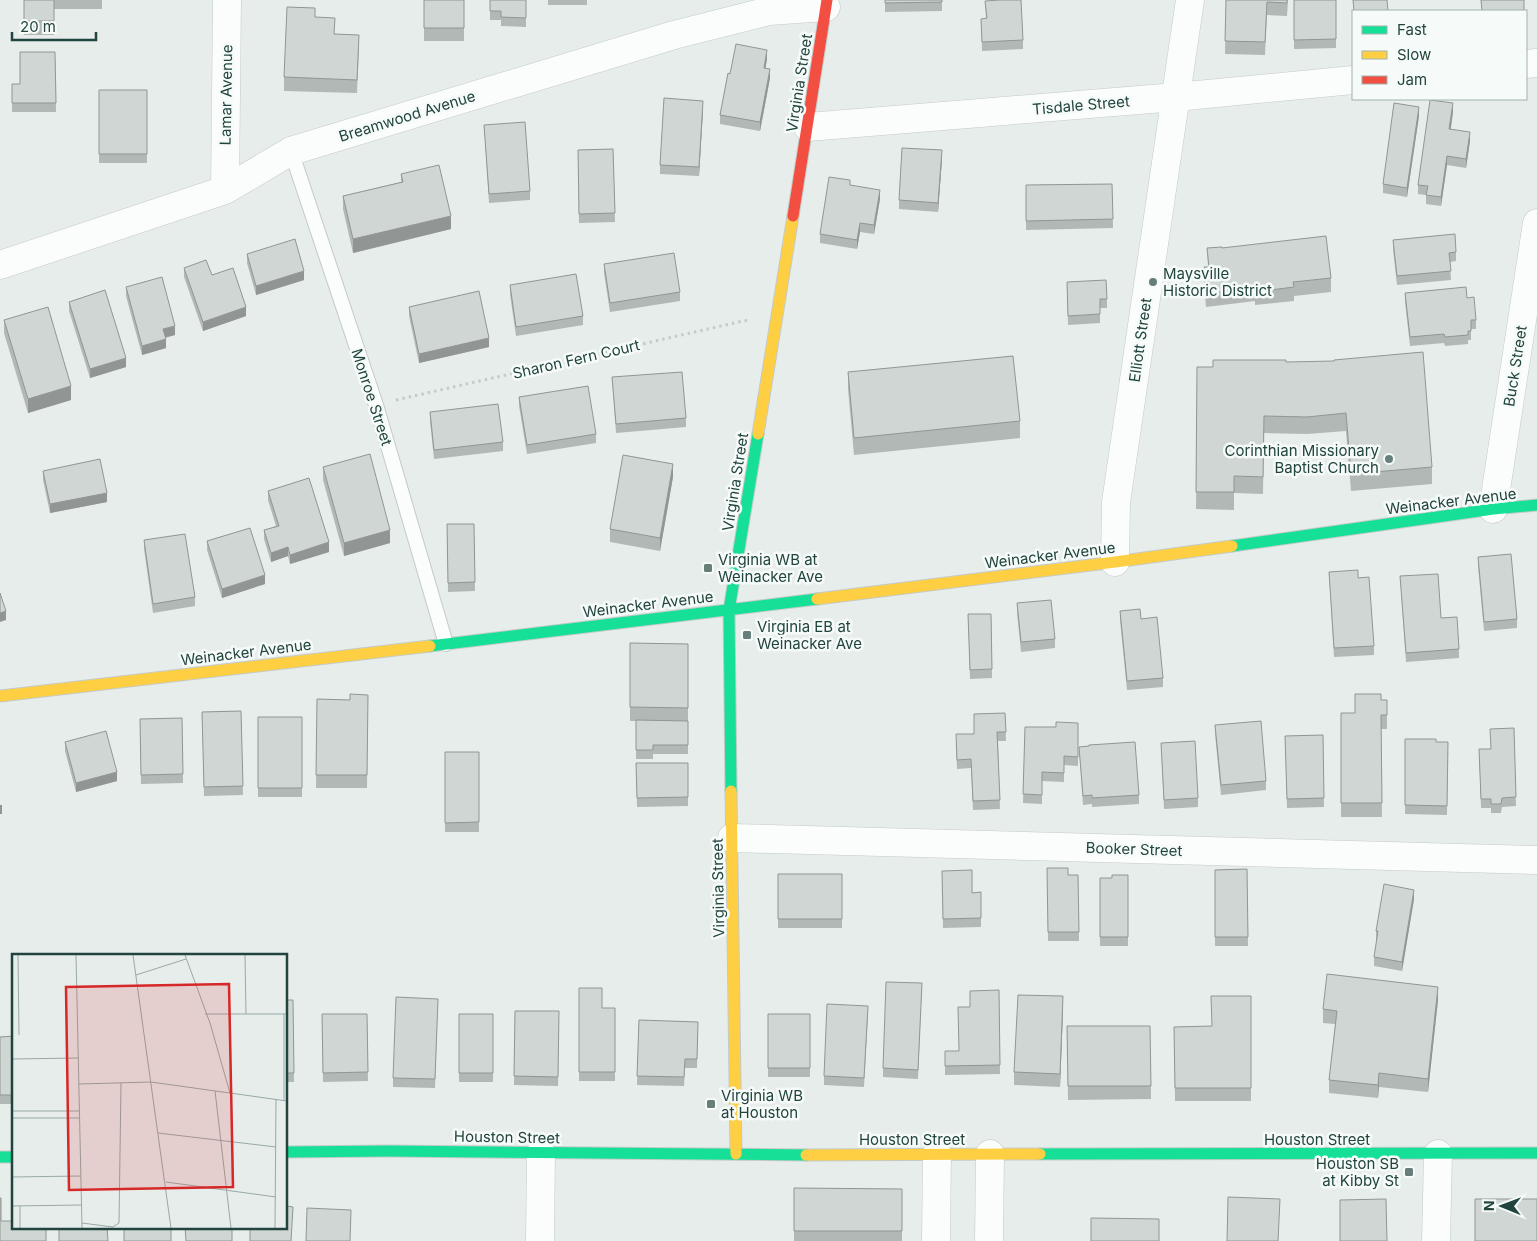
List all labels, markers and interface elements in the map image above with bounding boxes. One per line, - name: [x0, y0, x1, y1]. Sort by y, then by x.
- scale bar: [12, 10, 96, 42]
- legend: [1352, 10, 1527, 100]
- text: 20 m: [20, 17, 56, 36]
- text: Fast: [1397, 20, 1427, 39]
- street label: Virginia Street: [782, 32, 816, 134]
- street label: Lamar Avenue: [216, 44, 236, 146]
- text: Slow: [1397, 45, 1431, 64]
- text: Jam: [1397, 70, 1427, 89]
- street label: Breamwood Avenue: [336, 86, 478, 146]
- street label: Tisdale Street: [1031, 91, 1131, 119]
- place label: Maysville Historic District: [1163, 264, 1272, 300]
- marker: Maysville Historic District: [1147, 276, 1159, 288]
- street label: Elliott Street: [1125, 297, 1155, 383]
- street label: Buck Street: [1499, 324, 1531, 408]
- street label: Sharon Fern Court: [511, 335, 642, 383]
- street label: Monroe Street: [347, 346, 397, 448]
- street label: Virginia Street: [718, 431, 752, 533]
- place label: Corinthian Missionary Baptist Church: [1225, 441, 1380, 477]
- marker: Corinthian Missionary Baptist Church: [1383, 453, 1395, 465]
- street label: Weinacker Avenue: [1385, 484, 1517, 518]
- street label: Weinacker Avenue: [984, 538, 1116, 572]
- place label: Virginia WB at Weinacker Ave: [718, 550, 823, 586]
- marker: Virginia WB at Weinacker Ave: [702, 562, 714, 574]
- street label: Weinacker Avenue: [582, 587, 714, 621]
- place label: Virginia EB at Weinacker Ave: [757, 617, 862, 653]
- marker: Virginia EB at Weinacker Ave: [741, 629, 753, 641]
- street label: Weinacker Avenue: [180, 635, 312, 669]
- street label: Virginia Street: [708, 838, 728, 938]
- street label: Booker Street: [1085, 838, 1183, 860]
- inset map: [12, 954, 288, 1228]
- place label: Virginia WB at Houston: [721, 1086, 803, 1122]
- marker: Virginia WB at Houston: [705, 1098, 717, 1110]
- street label: Houston Street: [454, 1127, 560, 1147]
- street label: Houston Street: [859, 1130, 965, 1149]
- street label: Houston Street: [1264, 1130, 1370, 1149]
- place label: Houston SB at Kibby St: [1316, 1154, 1399, 1190]
- marker: Houston SB at Kibby St: [1403, 1166, 1415, 1178]
- north arrow: [1477, 1181, 1527, 1231]
- text: N: [1480, 1200, 1497, 1211]

